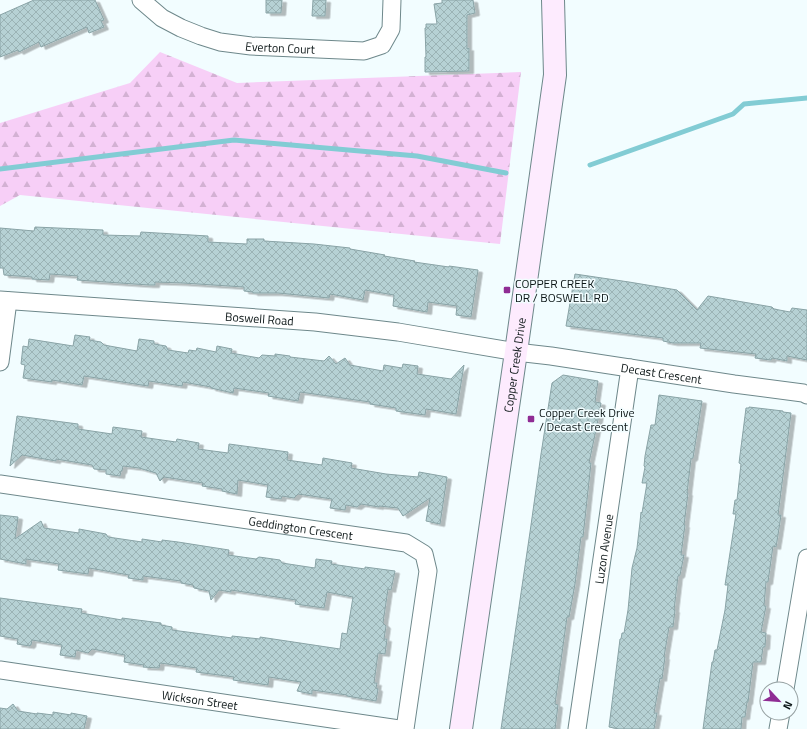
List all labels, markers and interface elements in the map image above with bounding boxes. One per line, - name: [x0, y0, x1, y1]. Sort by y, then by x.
- street label: Everton Court: [244, 36, 316, 58]
- place label: COPPER CREEK DR / BOSWELL RD: [515, 274, 609, 307]
- marker: COPPER CREEK DR / BOSWELL RD: [502, 285, 512, 295]
- street label: Boswell Road: [224, 306, 294, 330]
- street label: Copper Creek Drive: [498, 316, 530, 414]
- street label: Decast Crescent: [620, 357, 704, 389]
- place label: Copper Creek Drive / Decast Crescent: [539, 403, 635, 436]
- marker: Copper Creek Drive / Decast Crescent: [526, 414, 536, 424]
- street label: Geddington Crescent: [247, 511, 355, 545]
- street label: Luzon Avenue: [589, 513, 618, 585]
- north arrow: [759, 681, 799, 721]
- street label: Wickson Street: [161, 685, 240, 715]
- text: N: [779, 698, 797, 712]

